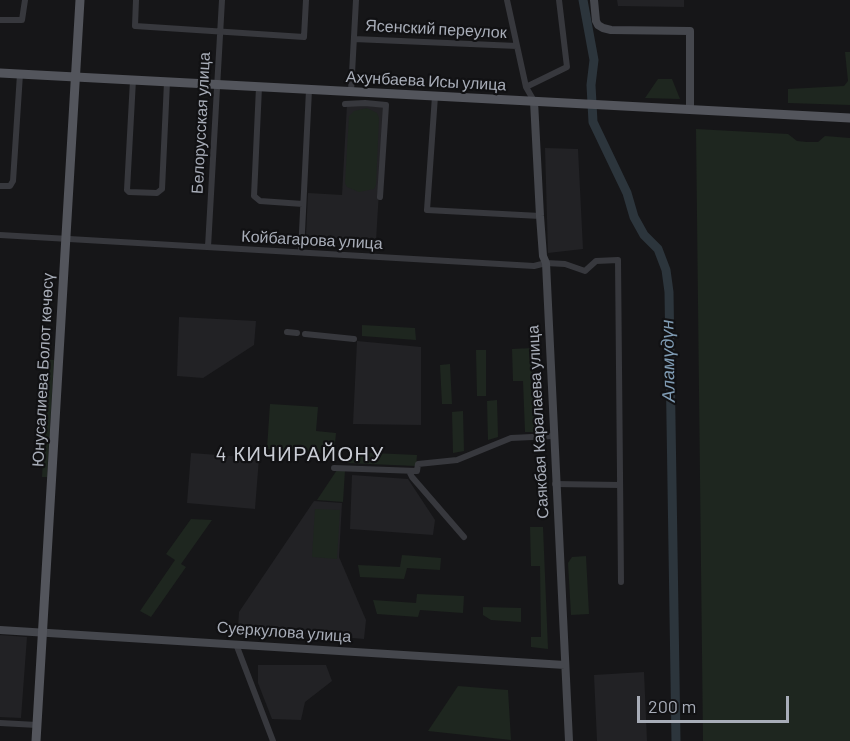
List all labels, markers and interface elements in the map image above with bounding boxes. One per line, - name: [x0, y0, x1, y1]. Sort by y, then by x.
- street label: Ясенский переулок: [365, 16, 507, 42]
- street label: Белорусская улица: [188, 52, 214, 194]
- street label: Ахунбаева Исы улица: [345, 67, 507, 95]
- street label: Койбагарова улица: [241, 227, 383, 253]
- street label: Юнусалиева Болот көчөсү: [28, 273, 58, 467]
- water label: Аламүдүн: [656, 320, 680, 402]
- street label: Саякбая Каралаева улица: [523, 325, 553, 519]
- district label: 4 КИЧИРАЙОНУ: [215, 442, 385, 466]
- street label: Суеркулова улица: [216, 618, 352, 646]
- scale bar: [640, 684, 792, 722]
- text: 200 m: [648, 695, 696, 717]

